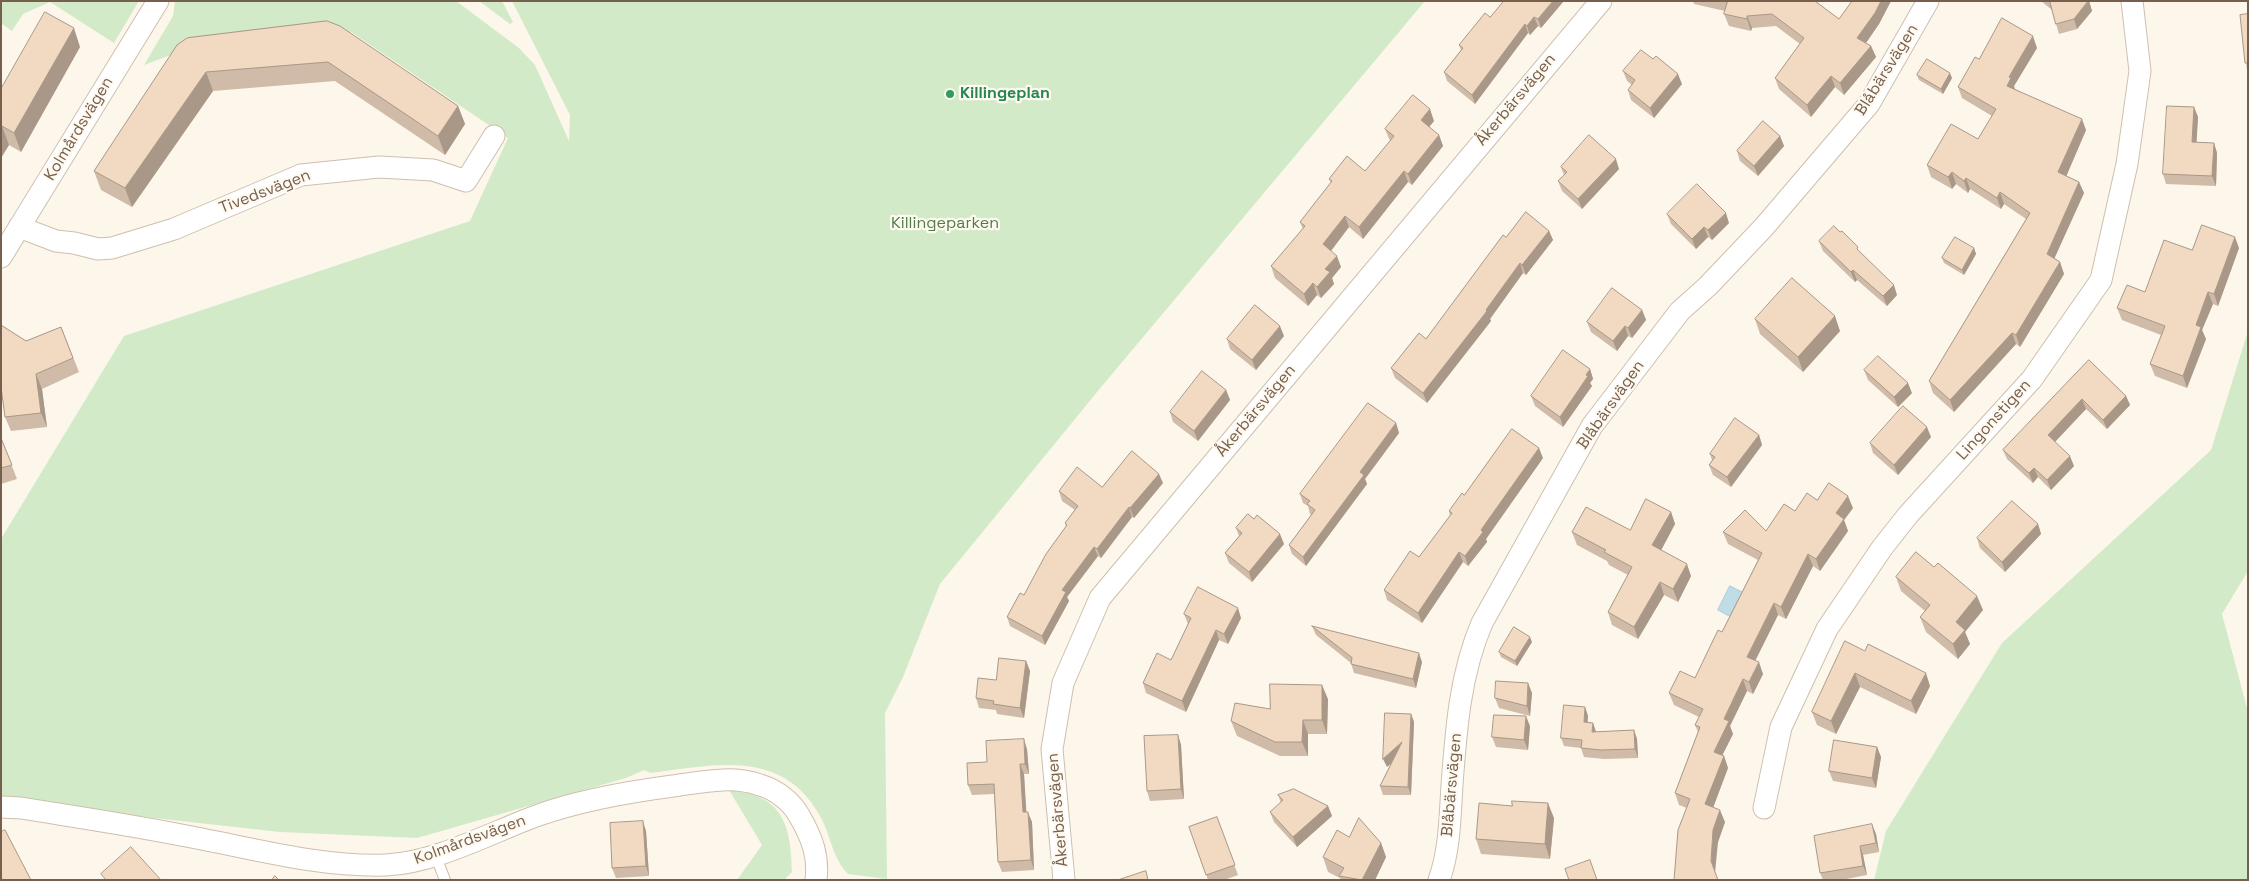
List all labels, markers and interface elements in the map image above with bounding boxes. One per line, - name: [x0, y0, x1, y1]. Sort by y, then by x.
- street label: Blåbärsvägen: [1851, 21, 1923, 119]
- street label: Åkerbärsvägen: [1472, 50, 1560, 150]
- street label: Kolmårdsvägen: [41, 74, 117, 184]
- place label: Killingeplan: [960, 84, 1050, 104]
- marker: Killingeplan: [944, 88, 956, 100]
- street label: Tivedsvägen: [217, 166, 313, 218]
- park label: Killingeparken: [891, 214, 999, 234]
- street label: Blåbärsvägen: [1573, 357, 1649, 453]
- street label: Åkerbärsvägen: [1212, 361, 1300, 461]
- street label: Lingonstigen: [1953, 376, 2035, 464]
- street label: Blåbärsvägen: [1438, 732, 1466, 838]
- street label: Åkerbärsvägen: [1043, 752, 1073, 868]
- street label: Kolmårdsvägen: [412, 811, 528, 869]

